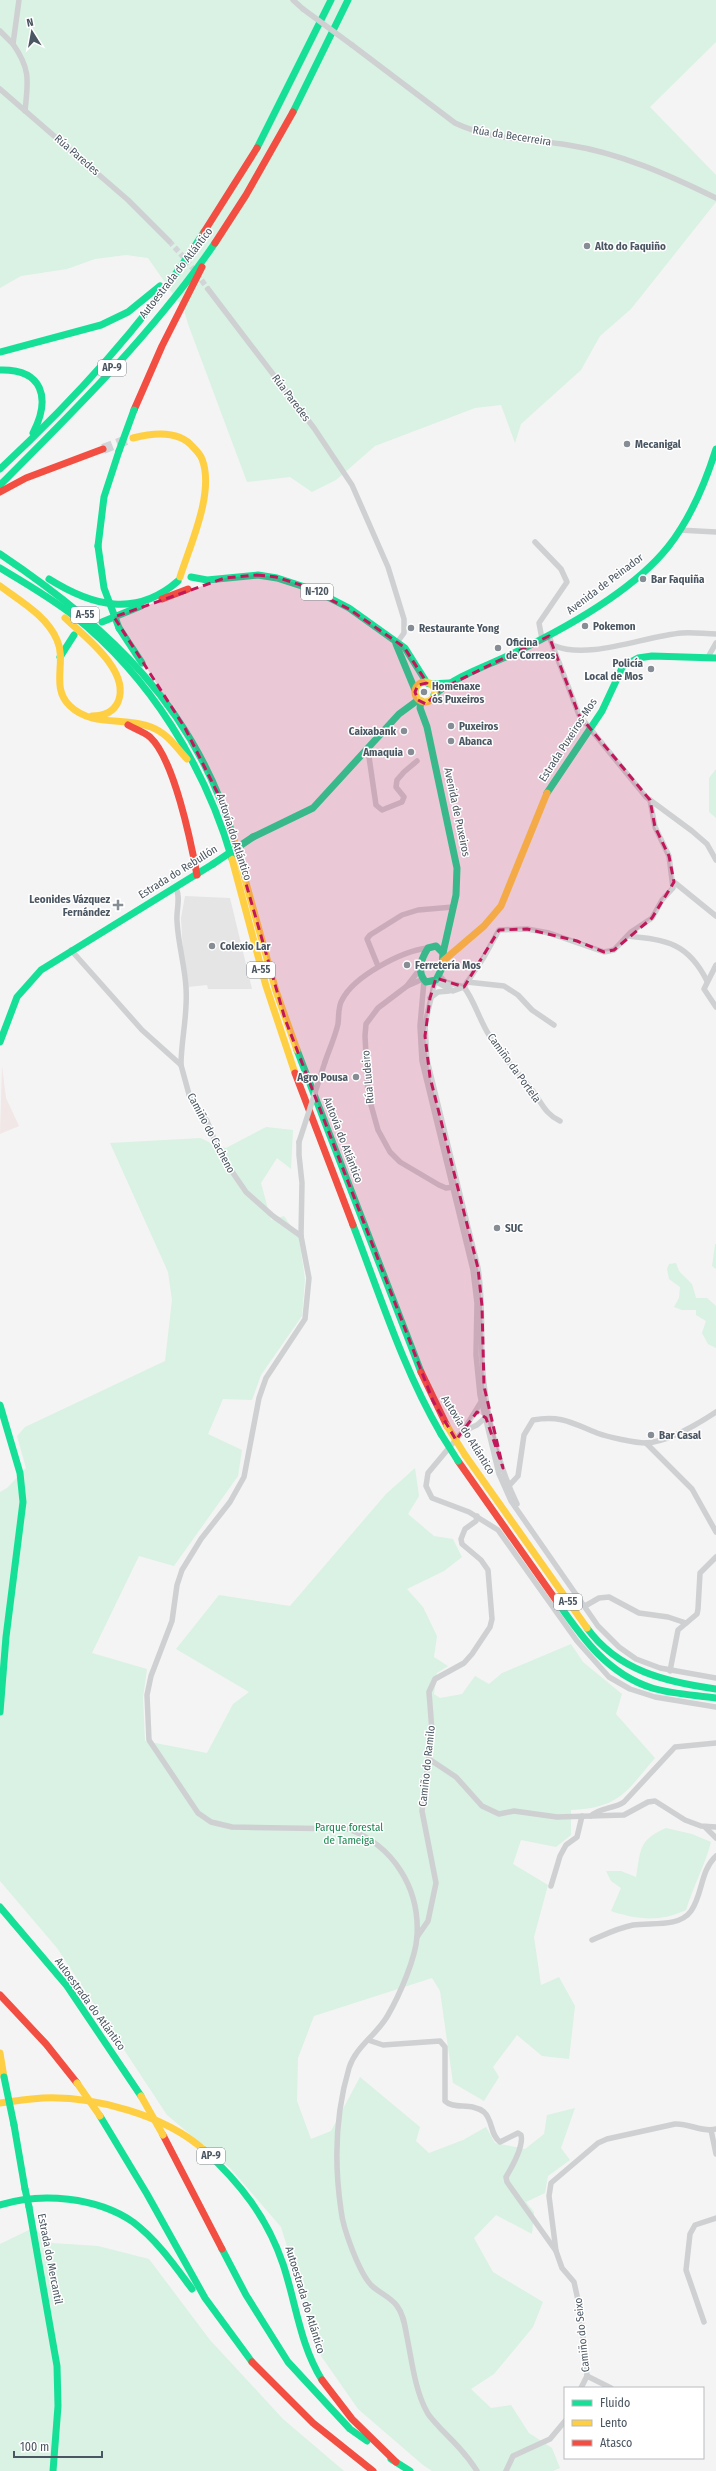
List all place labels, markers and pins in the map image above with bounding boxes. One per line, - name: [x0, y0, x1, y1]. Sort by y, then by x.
- place label: Alto do Faquiño: [594, 240, 666, 253]
- marker: Alto do Faquiño: [582, 241, 592, 251]
- place label: Mecanigal: [635, 438, 682, 451]
- marker: Mecanigal: [622, 439, 632, 449]
- place label: Bar Faquiña: [651, 573, 705, 586]
- marker: Bar Faquiña: [638, 574, 648, 584]
- place label: Pokemon: [593, 620, 636, 633]
- marker: Pokemon: [580, 621, 590, 631]
- place label: Restaurante Yong: [419, 622, 500, 635]
- marker: Restaurante Yong: [406, 623, 416, 633]
- place label: Oficina de Correos: [506, 636, 555, 662]
- marker: Oficina de Correos: [493, 643, 503, 653]
- place label: Policía Local de Mos: [584, 657, 644, 683]
- marker: Policía Local de Mos: [646, 664, 656, 674]
- place label: Homenaxe ós Puxeiros: [432, 680, 484, 706]
- marker: Homenaxe ós Puxeiros: [419, 687, 429, 697]
- place label: Puxeiros: [459, 720, 498, 733]
- marker: Puxeiros: [446, 721, 456, 731]
- place label: Caixabank: [349, 725, 396, 738]
- marker: Caixabank: [399, 726, 409, 736]
- place label: Abanca: [458, 735, 493, 748]
- marker: Abanca: [446, 736, 456, 746]
- place label: Amaquia: [362, 746, 404, 759]
- marker: Amaquia: [406, 747, 416, 757]
- place label: Leonides Vázquez Fernández: [29, 893, 110, 919]
- marker: Leonides Vázquez Fernández: [113, 900, 123, 910]
- place label: Colexio Lar: [220, 940, 271, 953]
- marker: Colexio Lar: [207, 941, 217, 951]
- place label: Ferretería Mos: [415, 959, 481, 972]
- marker: Ferretería Mos: [402, 960, 412, 970]
- place label: Agro Pousa: [296, 1071, 349, 1084]
- marker: Agro Pousa: [351, 1072, 361, 1082]
- place label: SUC: [505, 1222, 523, 1235]
- marker: SUC: [492, 1223, 502, 1233]
- place label: Bar Casal: [659, 1429, 702, 1442]
- marker: Bar Casal: [646, 1430, 656, 1440]

